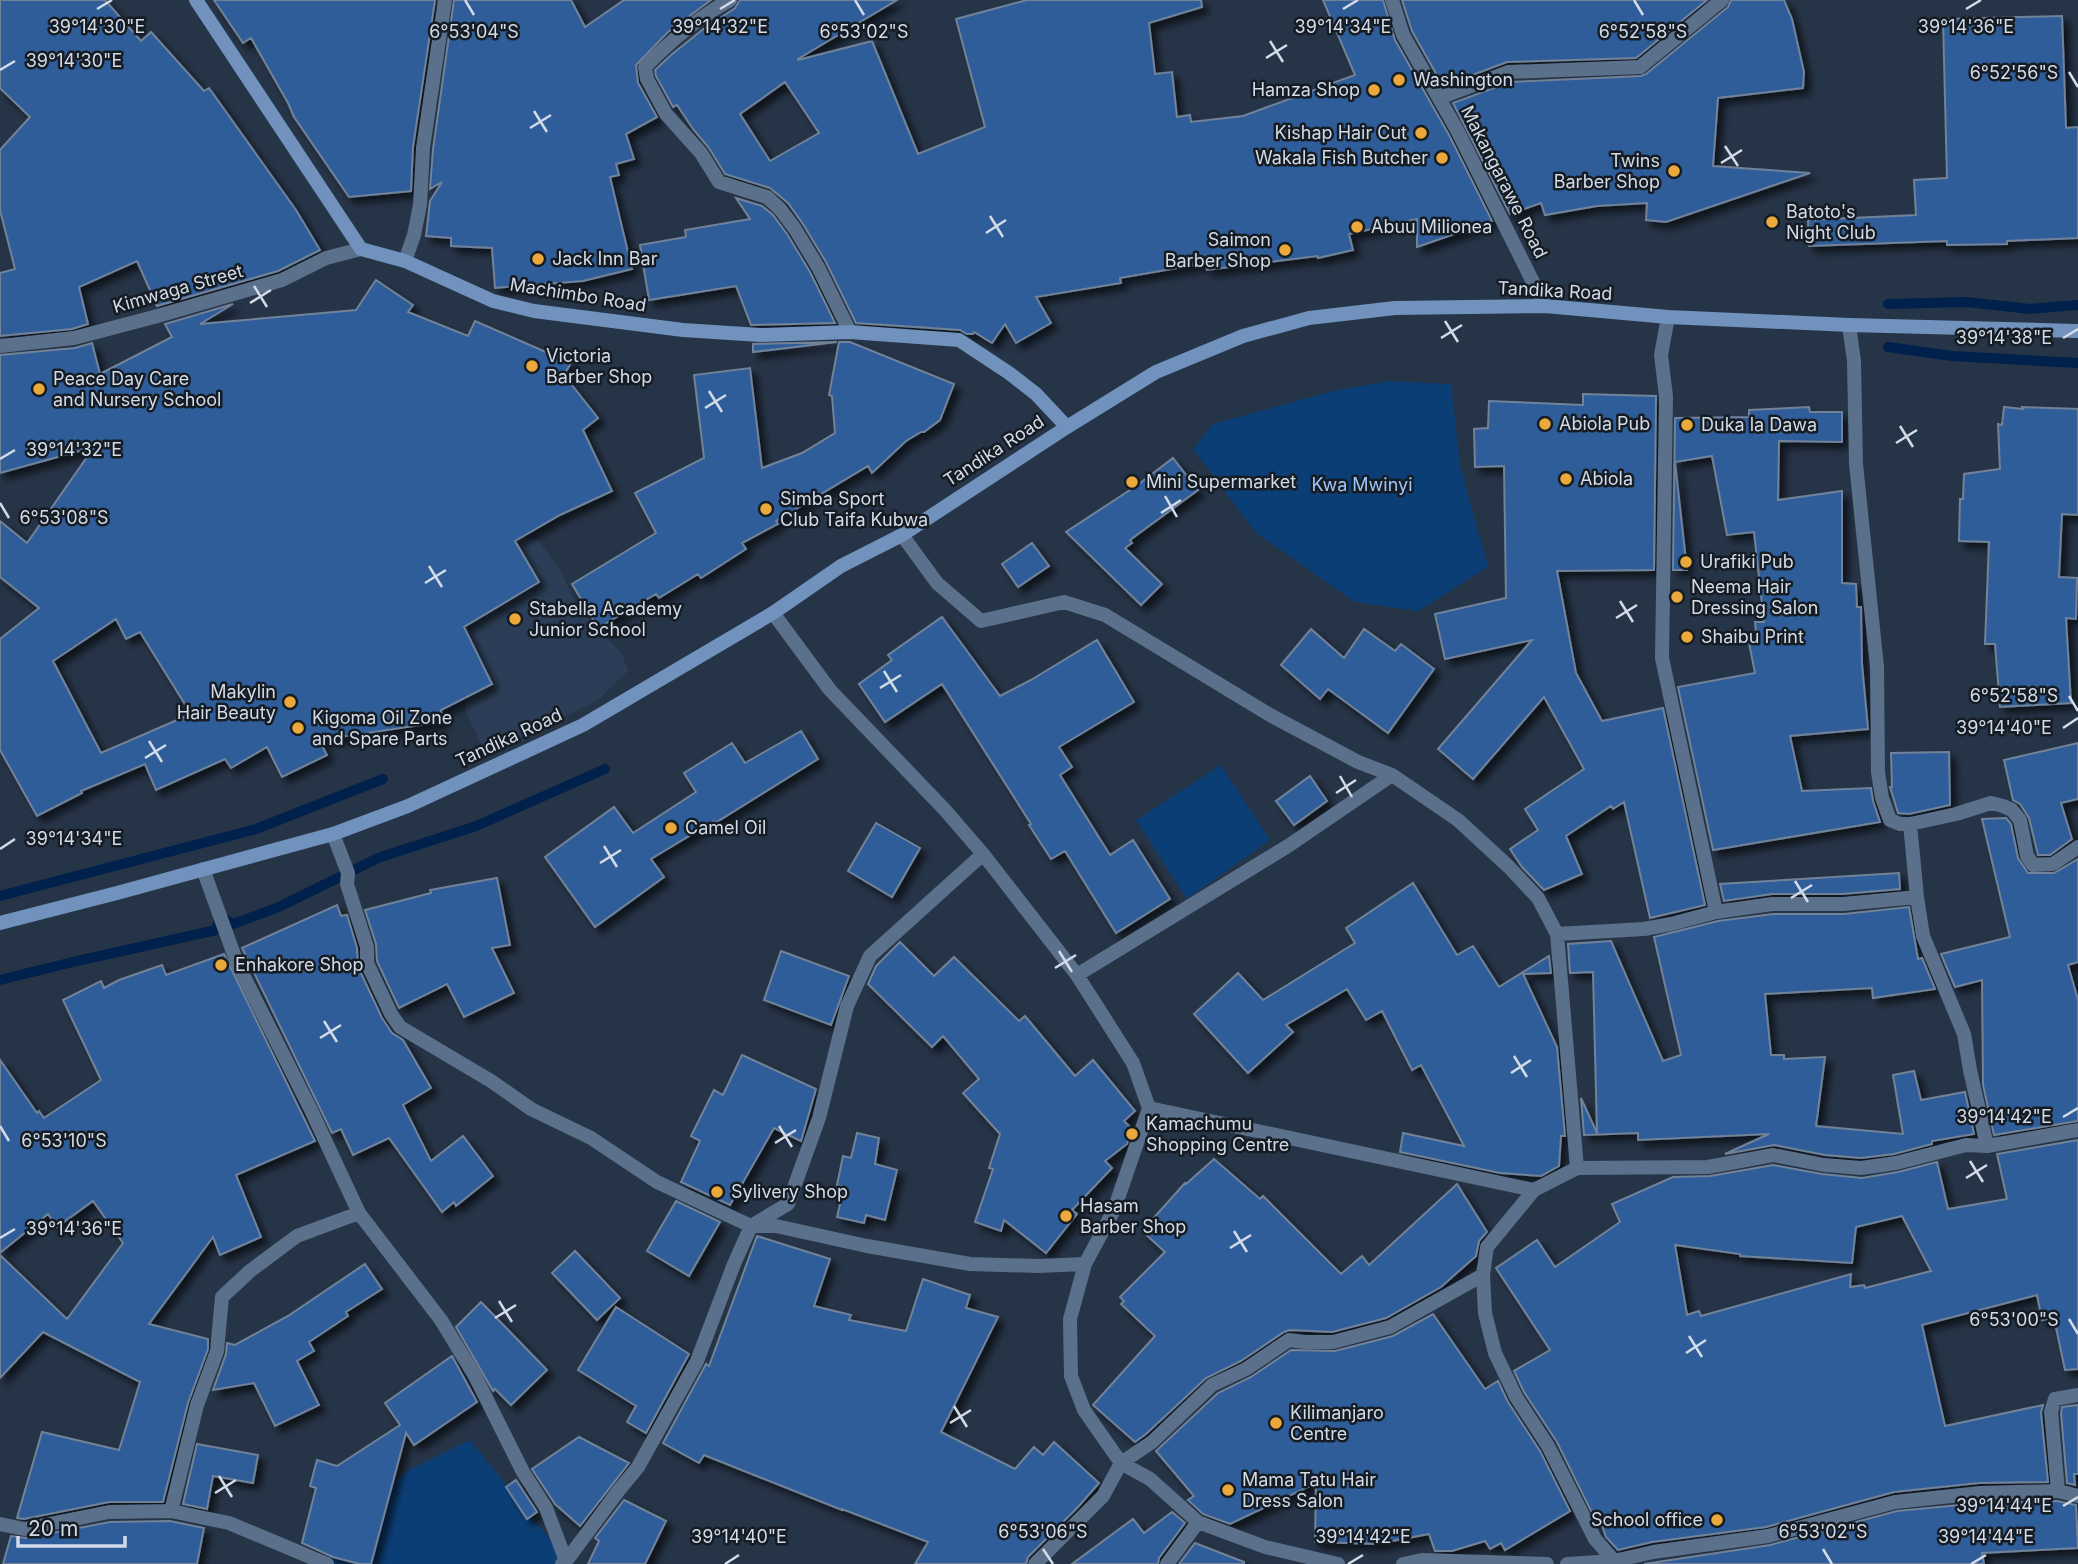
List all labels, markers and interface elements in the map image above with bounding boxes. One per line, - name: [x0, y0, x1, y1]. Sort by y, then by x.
- text: 39°14'30"E: [49, 16, 145, 37]
- text: 39°14'32"E: [672, 16, 768, 37]
- text: 39°14'34"E: [1295, 16, 1391, 37]
- text: 39°14'36"E: [1918, 16, 2014, 37]
- text: 6°53'04"S: [429, 21, 519, 42]
- text: 6°53'02"S: [819, 21, 909, 42]
- text: 6°52'58"S: [1599, 21, 1687, 42]
- text: 39°14'30"E: [26, 50, 122, 71]
- text: 6°52'56"S: [1970, 62, 2058, 83]
- place label: Washington: [1413, 69, 1513, 90]
- marker: Washington: [1391, 72, 1407, 88]
- place label: Hamza Shop: [1252, 79, 1360, 100]
- marker: Hamza Shop: [1366, 82, 1382, 98]
- street label: Makangarawe Road: [1457, 102, 1552, 262]
- place label: Kishap Hair Cut: [1275, 122, 1407, 143]
- marker: Kishap Hair Cut: [1413, 125, 1429, 141]
- place label: Wakala Fish Butcher: [1255, 147, 1428, 168]
- marker: Wakala Fish Butcher: [1434, 150, 1450, 166]
- place label: Twins Barber Shop: [1554, 150, 1660, 192]
- marker: Twins Barber Shop: [1666, 163, 1682, 179]
- place label: Batoto's Night Club: [1786, 201, 1876, 243]
- marker: Batoto's Night Club: [1764, 214, 1780, 230]
- place label: Abuu Milionea: [1371, 216, 1492, 237]
- marker: Abuu Milionea: [1349, 219, 1365, 235]
- place label: Saimon Barber Shop: [1165, 229, 1271, 271]
- marker: Saimon Barber Shop: [1277, 242, 1293, 258]
- place label: Jack Inn Bar: [552, 248, 658, 269]
- marker: Jack Inn Bar: [530, 251, 546, 267]
- street label: Kimwaga Street: [110, 260, 245, 317]
- street label: Machimbo Road: [508, 273, 648, 316]
- street label: Tandika Road: [1497, 277, 1613, 304]
- text: 39°14'38"E: [1956, 327, 2052, 348]
- place label: Victoria Barber Shop: [546, 345, 652, 387]
- marker: Victoria Barber Shop: [524, 358, 540, 374]
- place label: Peace Day Care and Nursery School: [53, 368, 221, 410]
- marker: Peace Day Care and Nursery School: [31, 381, 47, 397]
- street label: Tandika Road: [940, 410, 1048, 491]
- place label: Abiola Pub: [1559, 413, 1650, 434]
- place label: Duka la Dawa: [1701, 414, 1817, 435]
- marker: Abiola Pub: [1537, 416, 1553, 432]
- marker: Duka la Dawa: [1679, 417, 1695, 433]
- text: 39°14'32"E: [26, 439, 122, 460]
- place label: Abiola: [1580, 468, 1633, 489]
- place label: Mini Supermarket: [1146, 471, 1296, 492]
- marker: Abiola: [1558, 471, 1574, 487]
- marker: Mini Supermarket: [1124, 474, 1140, 490]
- park label: Kwa Mwinyi: [1311, 474, 1413, 495]
- place label: Simba Sport Club Taifa Kubwa: [780, 488, 928, 530]
- marker: Simba Sport Club Taifa Kubwa: [758, 501, 774, 517]
- text: 6°53'08"S: [19, 507, 109, 528]
- place label: Urafiki Pub: [1700, 551, 1794, 572]
- marker: Urafiki Pub: [1678, 554, 1694, 570]
- place label: Neema Hair Dressing Salon: [1691, 576, 1819, 618]
- marker: Neema Hair Dressing Salon: [1669, 589, 1685, 605]
- place label: Stabella Academy Junior School: [529, 598, 682, 640]
- marker: Stabella Academy Junior School: [507, 611, 523, 627]
- place label: Shaibu Print: [1701, 626, 1804, 647]
- marker: Shaibu Print: [1679, 629, 1695, 645]
- place label: Makylin Hair Beauty: [177, 681, 276, 723]
- text: 6°52'58"S: [1970, 685, 2058, 706]
- marker: Makylin Hair Beauty: [282, 694, 298, 710]
- street label: Tandika Road: [452, 704, 565, 771]
- place label: Kigoma Oil Zone and Spare Parts: [312, 707, 452, 749]
- text: 39°14'40"E: [1956, 717, 2052, 738]
- marker: Kigoma Oil Zone and Spare Parts: [290, 720, 306, 736]
- place label: Camel Oil: [685, 817, 766, 838]
- marker: Camel Oil: [663, 820, 679, 836]
- text: 39°14'34"E: [26, 828, 122, 849]
- place label: Enhakore Shop: [235, 954, 364, 975]
- marker: Enhakore Shop: [213, 957, 229, 973]
- text: 39°14'42"E: [1956, 1106, 2052, 1127]
- place label: Kamachumu Shopping Centre: [1146, 1113, 1289, 1155]
- marker: Kamachumu Shopping Centre: [1124, 1126, 1140, 1142]
- text: 6°53'10"S: [21, 1130, 107, 1151]
- place label: Sylivery Shop: [731, 1181, 848, 1202]
- marker: Sylivery Shop: [709, 1184, 725, 1200]
- place label: Hasam Barber Shop: [1080, 1195, 1186, 1237]
- marker: Hasam Barber Shop: [1058, 1208, 1074, 1224]
- text: 39°14'36"E: [26, 1218, 122, 1239]
- text: 6°53'00"S: [1969, 1309, 2059, 1330]
- place label: Kilimanjaro Centre: [1290, 1402, 1384, 1444]
- marker: Kilimanjaro Centre: [1268, 1415, 1284, 1431]
- place label: Mama Tatu Hair Dress Salon: [1242, 1469, 1376, 1511]
- marker: Mama Tatu Hair Dress Salon: [1220, 1482, 1236, 1498]
- text: 39°14'44"E: [1956, 1495, 2052, 1516]
- scale bar: [18, 1504, 124, 1548]
- place label: School office: [1591, 1509, 1703, 1530]
- marker: School office: [1709, 1512, 1725, 1528]
- text: 20 m: [28, 1516, 78, 1541]
- text: 6°53'06"S: [998, 1521, 1088, 1542]
- text: 6°53'02"S: [1778, 1521, 1868, 1542]
- text: 39°14'40"E: [691, 1526, 787, 1547]
- text: 39°14'42"E: [1315, 1526, 1411, 1547]
- text: 39°14'44"E: [1938, 1526, 2034, 1547]

